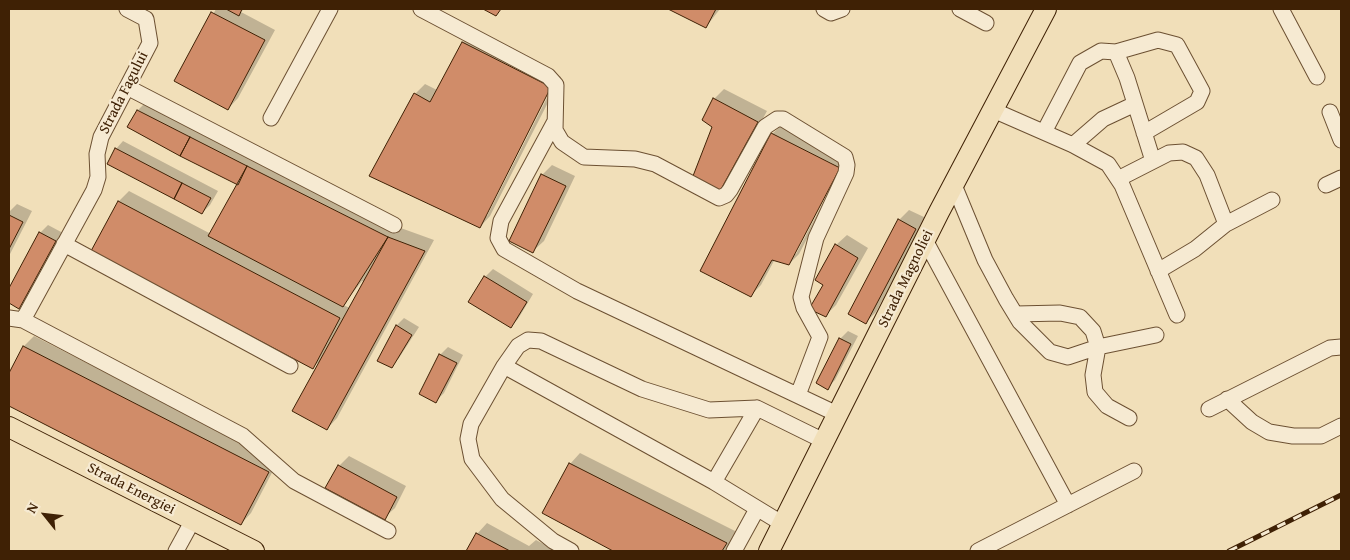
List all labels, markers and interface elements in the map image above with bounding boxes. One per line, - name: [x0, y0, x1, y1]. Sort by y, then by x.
- street label: Strada Fagului: [96, 49, 152, 137]
- street label: Strada Magnoliei: [875, 227, 937, 331]
- street label: Strada Energiei: [84, 459, 178, 519]
- north arrow: [20, 490, 70, 540]
- text: N: [21, 499, 43, 517]

